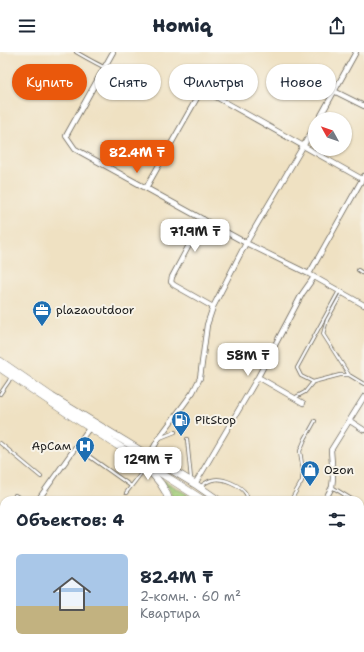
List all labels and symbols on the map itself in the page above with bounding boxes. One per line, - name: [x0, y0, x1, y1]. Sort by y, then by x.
- north arrow: [308, 112, 352, 156]
- pin: 82.4M ₸: [100, 140, 174, 174]
- pin: 71.9M ₸: [158, 219, 232, 253]
- office icon: plazaoutdoor: [31, 299, 53, 327]
- place label: plazaoutdoor: [56, 302, 135, 318]
- pin: 58M ₸: [220, 343, 276, 377]
- fuel station icon: PitStop: [170, 409, 192, 437]
- place label: PitStop: [195, 412, 236, 428]
- hospital icon: АрСам: [74, 435, 96, 463]
- place label: АрСам: [32, 438, 71, 454]
- pin: 129M ₸: [115, 447, 181, 481]
- shop icon: Ozon: [299, 459, 321, 487]
- place label: Ozon: [324, 462, 354, 478]

